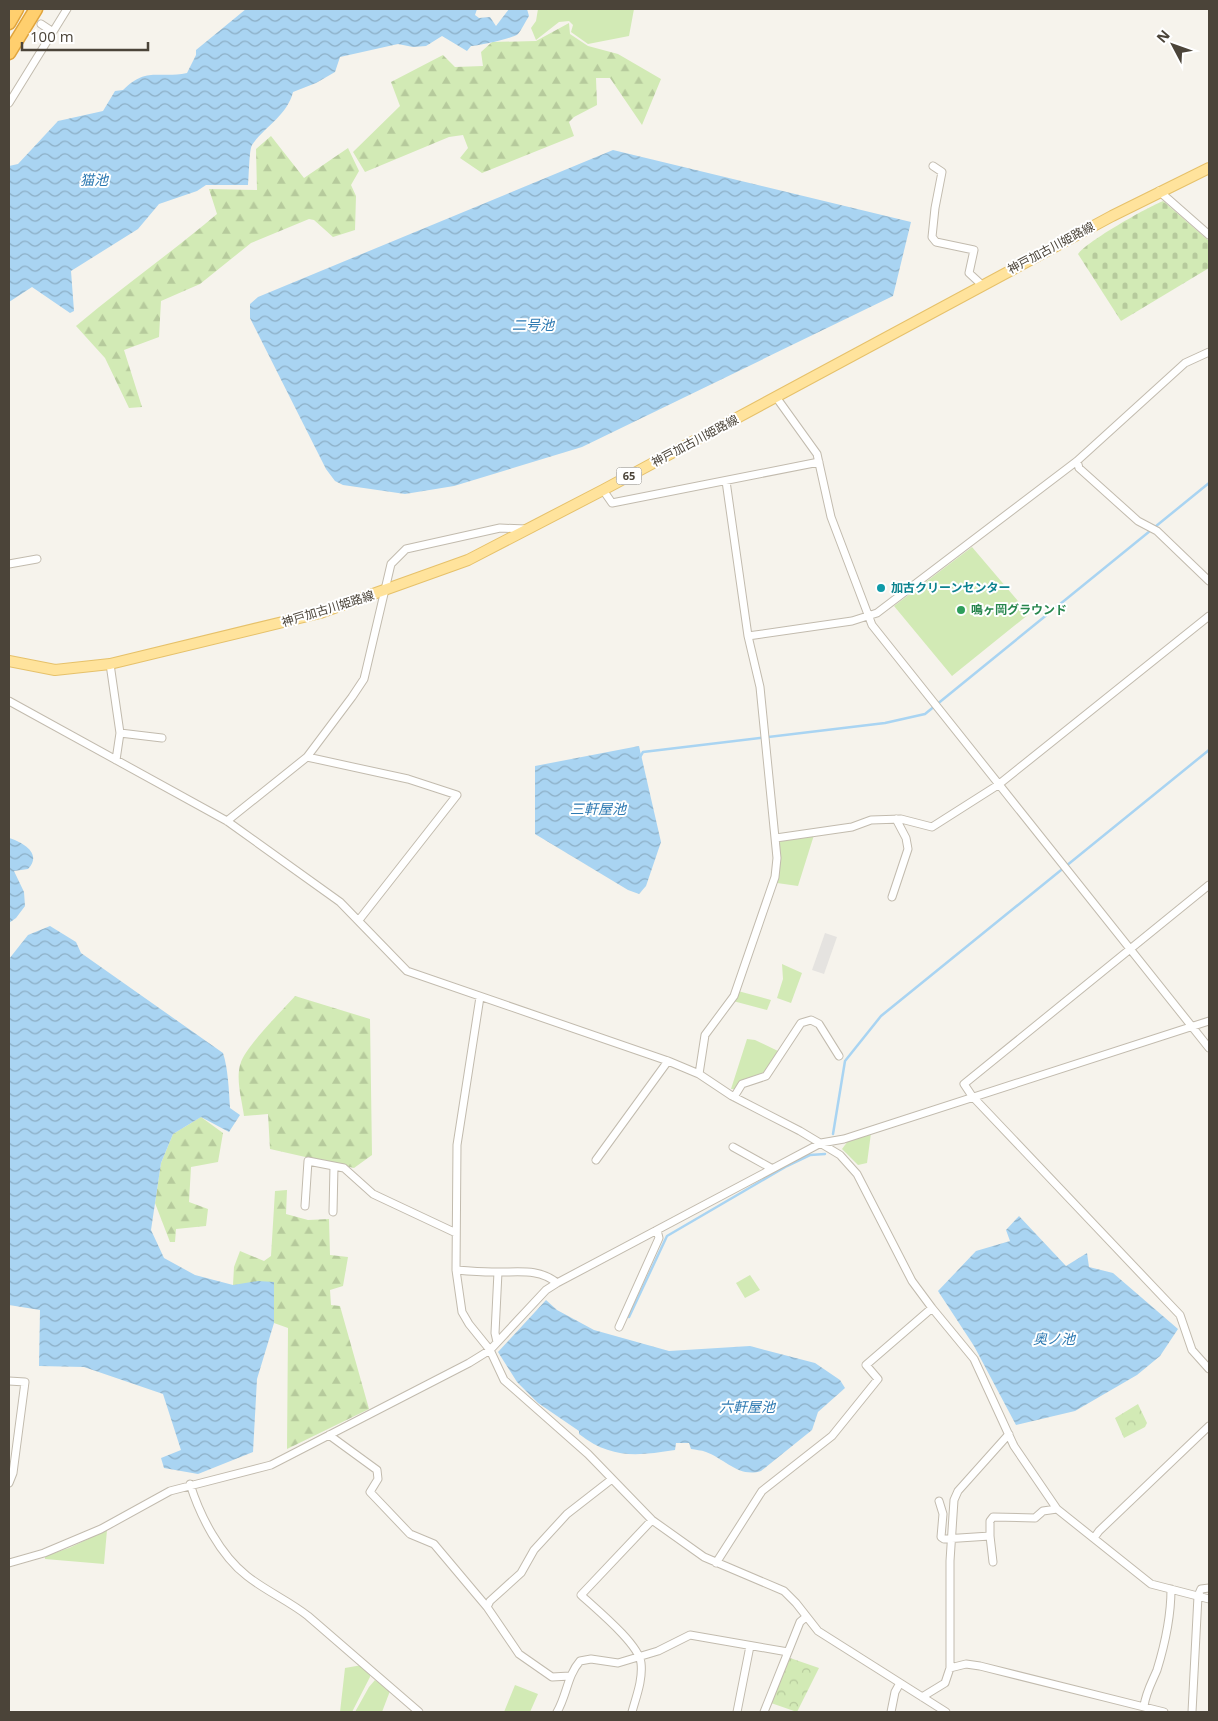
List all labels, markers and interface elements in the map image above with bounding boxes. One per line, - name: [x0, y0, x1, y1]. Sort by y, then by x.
- scale bar: [22, 20, 149, 52]
- north arrow: [1148, 20, 1198, 70]
- text: 100 m: [30, 26, 74, 46]
- text: N: [1152, 26, 1174, 47]
- water label: 猫池: [80, 170, 110, 189]
- street label: 神戸加古川姫路線: [1004, 218, 1097, 278]
- water label: 二号池: [512, 315, 556, 334]
- street label: 神戸加古川姫路線: [648, 411, 741, 471]
- road number: 65: [616, 468, 642, 484]
- place label: 加古クリーンセンター: [891, 579, 1010, 596]
- marker: 加古クリーンセンター: [875, 582, 887, 594]
- street label: 神戸加古川姫路線: [279, 586, 376, 631]
- place label: 鳴ヶ岡グラウンド: [971, 601, 1067, 618]
- marker: 鳴ヶ岡グラウンド: [955, 604, 967, 616]
- water label: 三軒屋池: [570, 799, 628, 818]
- water label: 奥ノ池: [1033, 1329, 1077, 1348]
- water label: 六軒屋池: [719, 1397, 777, 1416]

